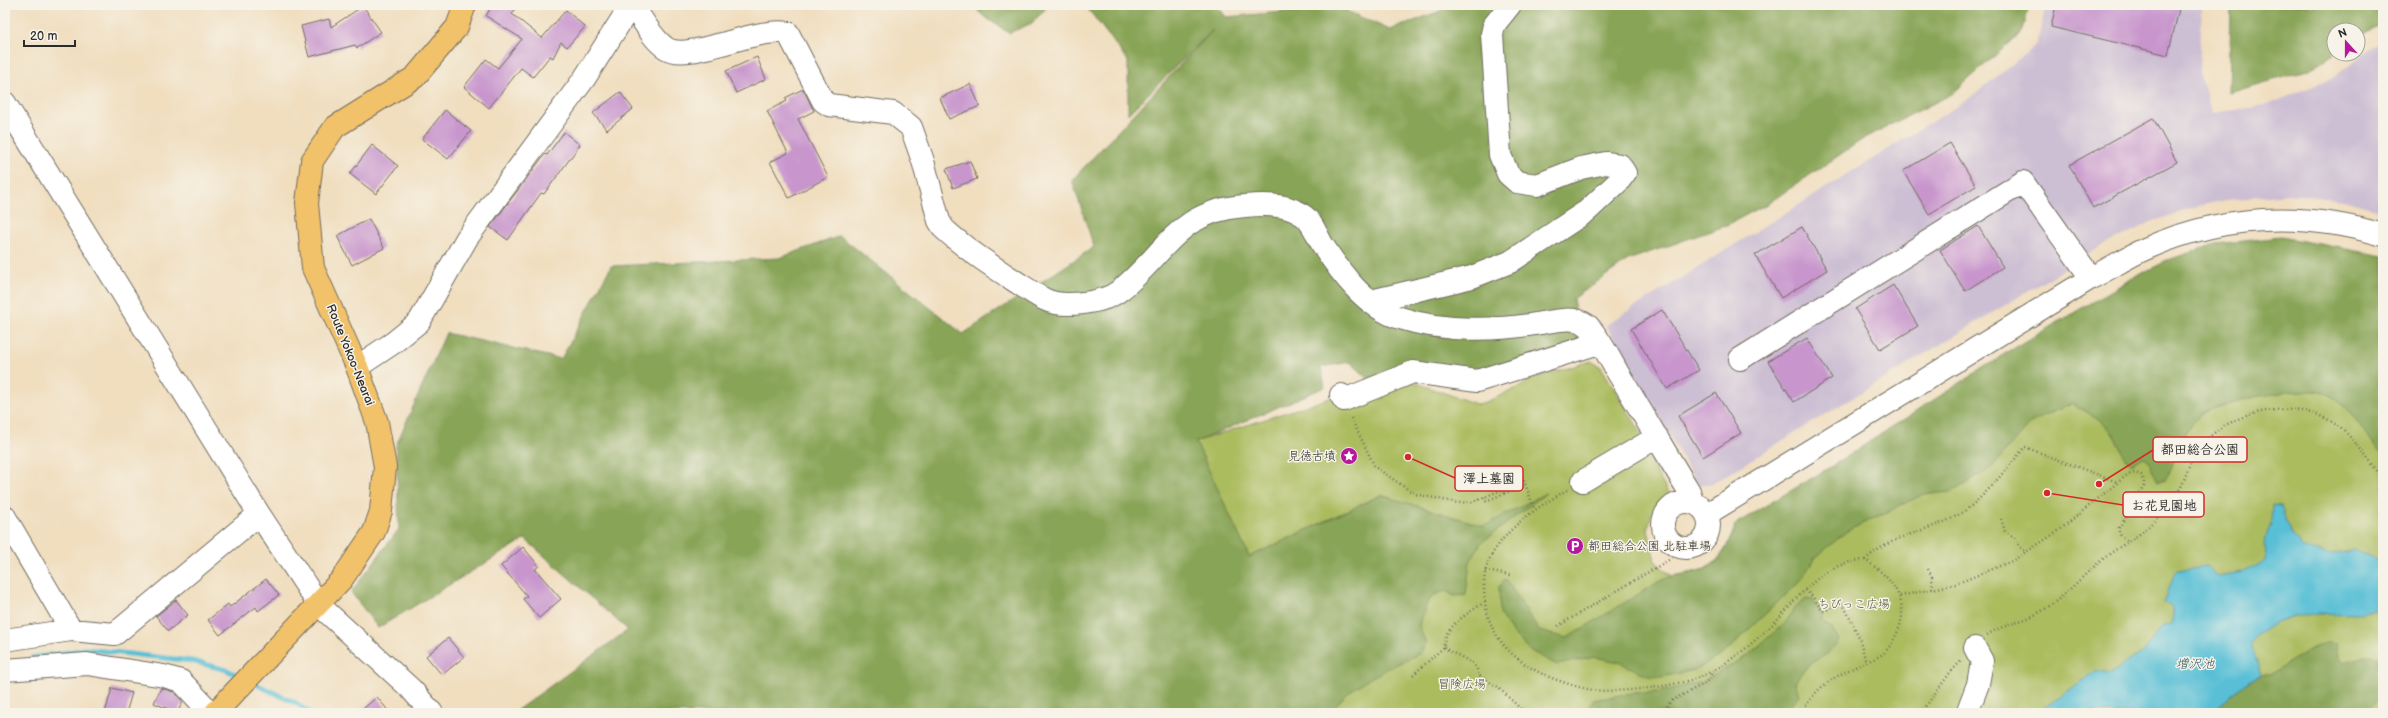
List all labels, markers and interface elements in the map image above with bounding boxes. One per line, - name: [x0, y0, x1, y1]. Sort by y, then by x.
- scale bar: [24, 22, 75, 48]
- north arrow: [2326, 22, 2366, 62]
- text: N: [2336, 26, 2349, 41]
- text: 20 m: [30, 29, 57, 44]
- street label: Route Yokoo-Nearai: [323, 302, 377, 408]
- callout: 都田総合公園: [2153, 437, 2247, 462]
- text: 都田総合公園: [2160, 442, 2239, 458]
- place icon: 見徳古墳: [1339, 446, 1359, 466]
- place label: 見徳古墳: [1288, 449, 1336, 464]
- callout: 澤上墓園: [1455, 466, 1523, 491]
- text: 澤上墓園: [1463, 471, 1515, 487]
- callout: お花見園地: [2123, 492, 2204, 517]
- text: お花見園地: [2131, 498, 2197, 514]
- parking icon: 都田総合公園 北駐車場: [1565, 536, 1585, 556]
- place label: 都田総合公園 北駐車場: [1588, 539, 1711, 554]
- park label: ちびっこ広場: [1818, 597, 1890, 612]
- water label: 増沢池: [2175, 656, 2215, 672]
- park label: 冒険広場: [1438, 677, 1486, 692]

